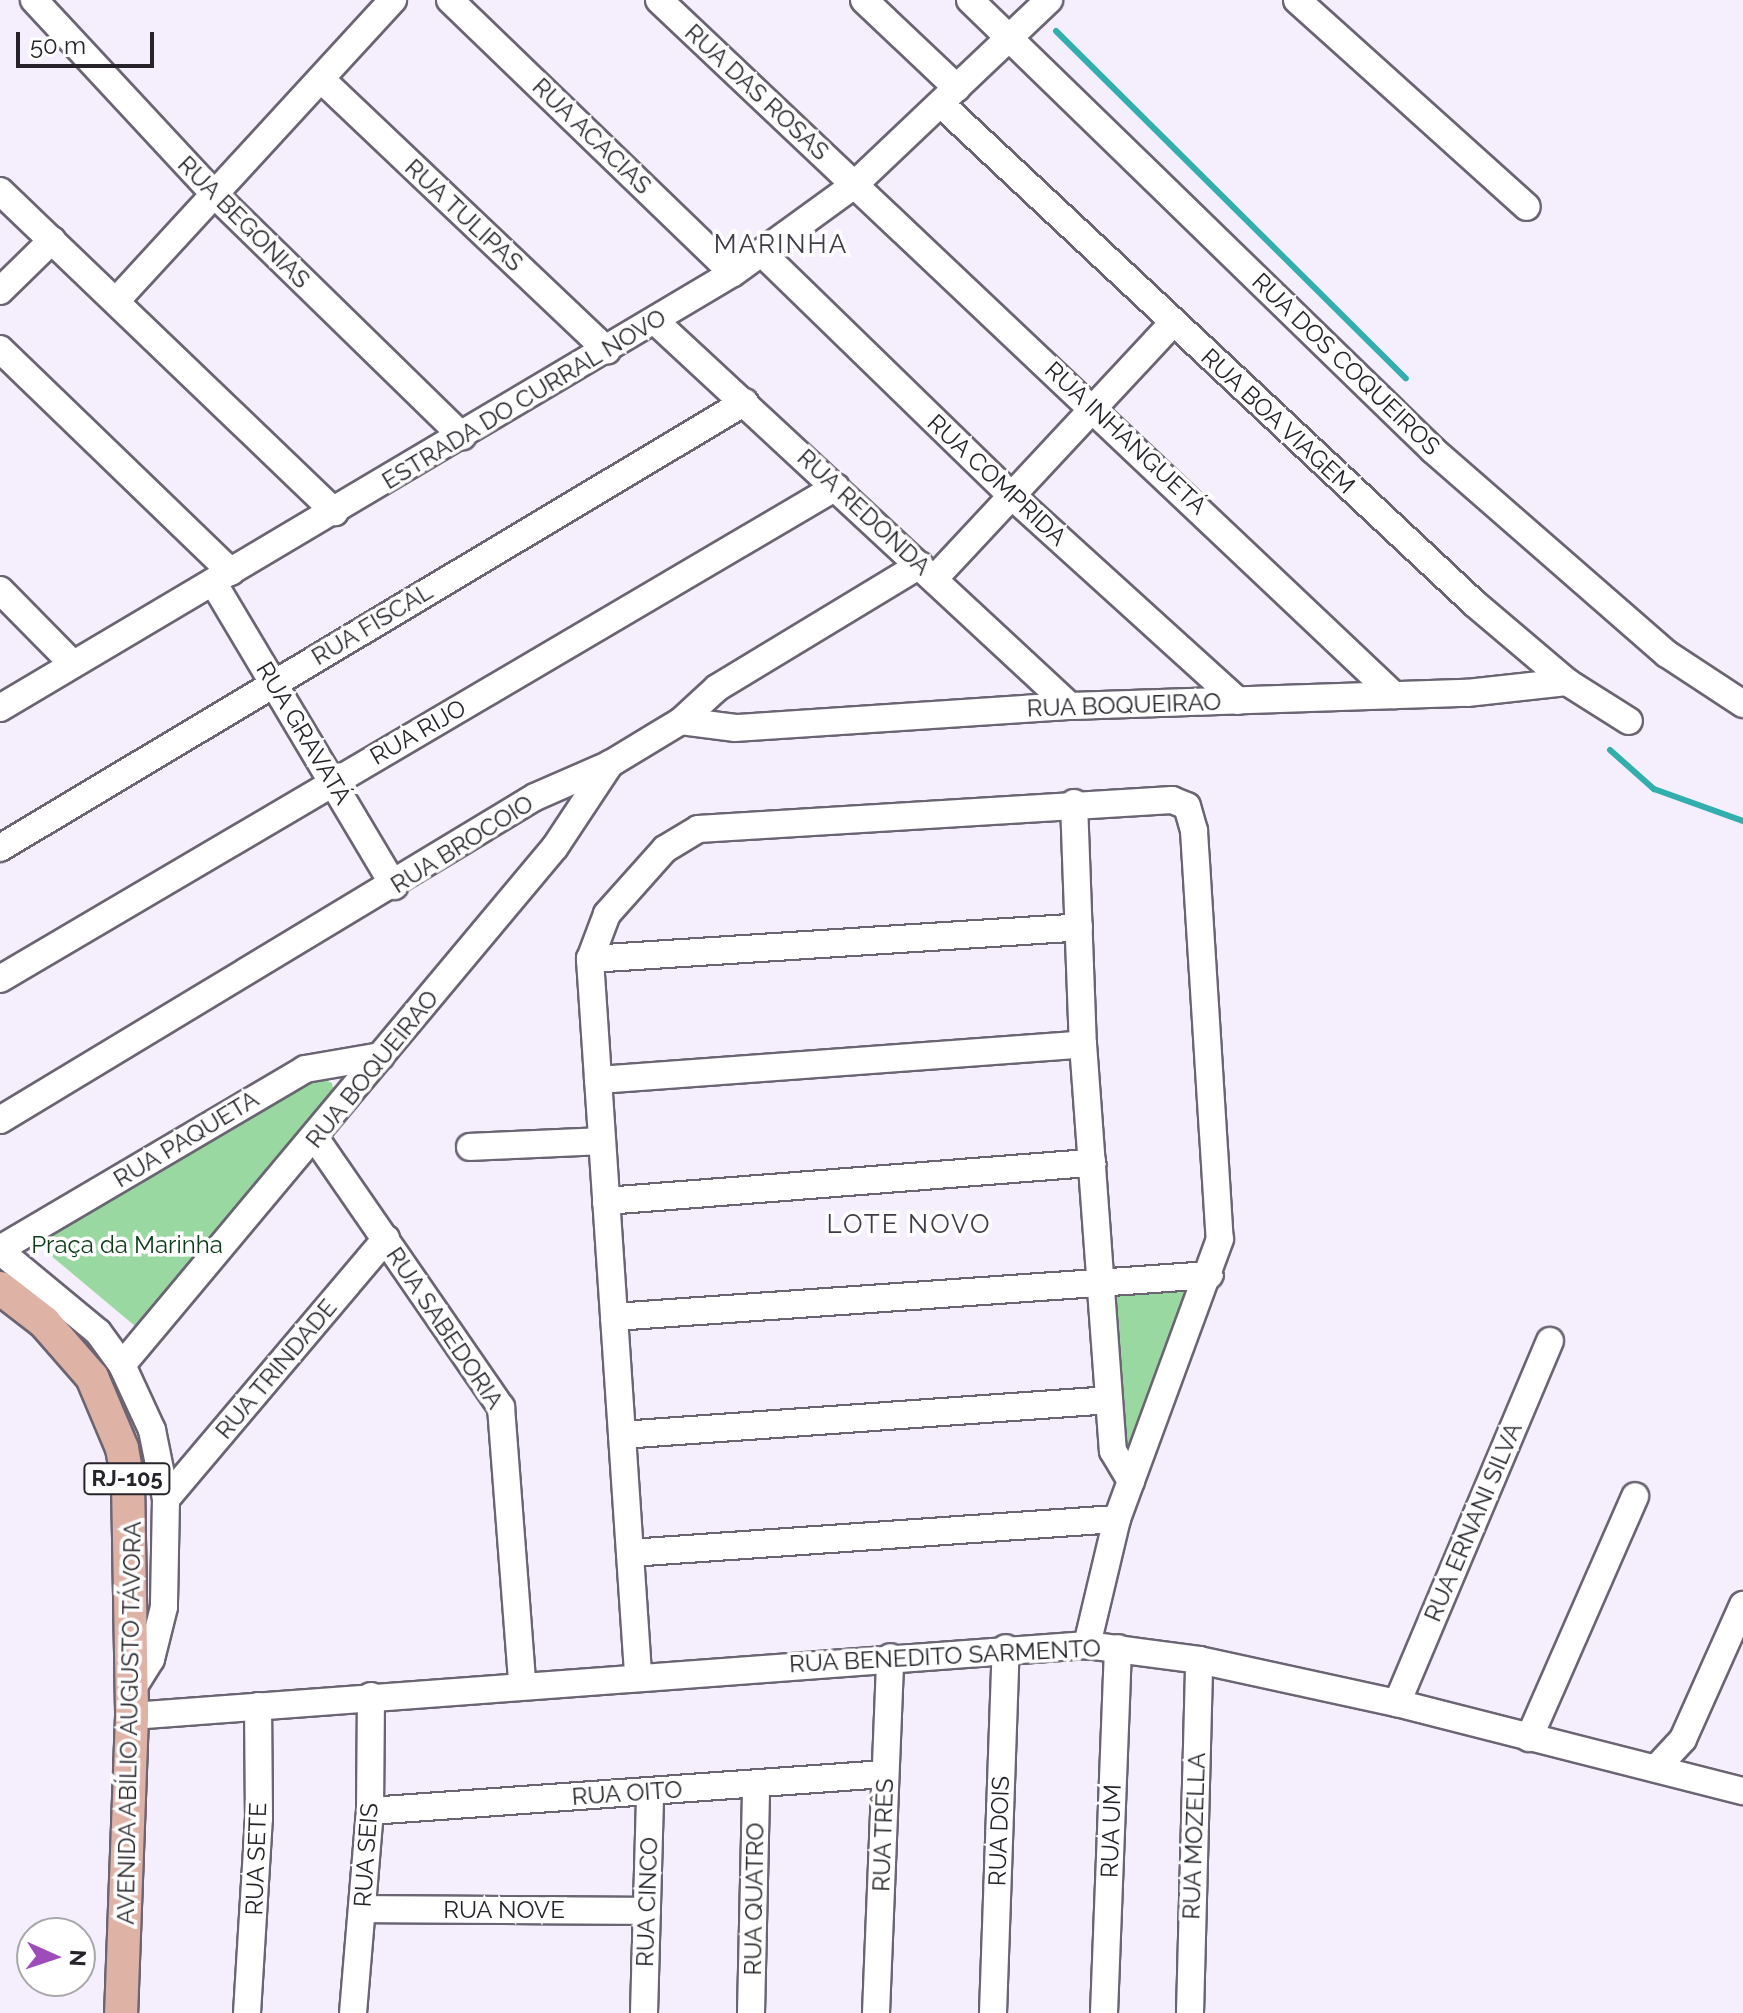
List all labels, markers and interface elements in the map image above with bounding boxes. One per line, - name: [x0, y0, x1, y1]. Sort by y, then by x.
- scale bar: [20, 16, 158, 66]
- street label: RUA DAS ROSAS: [679, 18, 835, 166]
- text: 50 m: [30, 31, 86, 60]
- street label: RUA ACACIAS: [526, 72, 658, 200]
- street label: RUA BEGONIAS: [172, 150, 316, 294]
- street label: RUA TULIPAS: [398, 152, 530, 278]
- district label: MARINHA: [714, 229, 848, 261]
- street label: RUA DOS COQUEIROS: [1246, 267, 1446, 461]
- street label: ESTRADA DO CURRAL NOVO: [376, 302, 672, 496]
- street label: RUA BOA VIAGEM: [1194, 342, 1362, 500]
- street label: RUA INHANGUETÁ: [1039, 355, 1213, 521]
- street label: RUA COMPRIDA: [921, 408, 1073, 552]
- street label: RUA REDONDA: [791, 443, 937, 581]
- street label: RUA FISCAL: [306, 576, 438, 672]
- street label: RUA GRAVATÁ: [250, 656, 358, 810]
- street label: RUA BOQUEIRAO: [1026, 687, 1222, 723]
- street label: RUA RIJO: [365, 693, 471, 771]
- street label: RUA BROCOIO: [385, 788, 539, 900]
- street label: RUA BOQUEIRAO: [299, 984, 445, 1154]
- street label: RUA PAQUETA: [108, 1084, 264, 1194]
- district label: LOTE NOVO: [827, 1209, 991, 1241]
- park label: Praça da Marinha: [31, 1231, 223, 1259]
- street label: RUA SABEDORIA: [380, 1241, 510, 1415]
- street label: RUA TRINDADE: [209, 1293, 343, 1445]
- street label: RUA ERNANI SILVA: [1418, 1418, 1528, 1626]
- road number: RJ-105: [83, 1461, 171, 1497]
- street label: AVENIDA ABÍLIO AUGUSTO TÁVORA: [111, 1520, 147, 1926]
- street label: RUA BENEDITO SARMENTO: [788, 1633, 1102, 1679]
- street label: RUA MOZELLA: [1177, 1752, 1211, 1920]
- street label: RUA OITO: [570, 1775, 684, 1811]
- street label: RUA DOIS: [983, 1775, 1015, 1887]
- street label: RUA TRÊS: [867, 1777, 899, 1893]
- street label: RUA UM: [1095, 1783, 1127, 1879]
- street label: RUA SETE: [240, 1802, 272, 1916]
- street label: RUA SEIS: [348, 1802, 384, 1908]
- street label: RUA QUATRO: [738, 1822, 770, 1976]
- street label: RUA CINCO: [630, 1836, 664, 1968]
- street label: RUA NOVE: [443, 1896, 565, 1924]
- north arrow: [16, 1917, 96, 1997]
- text: N: [65, 1949, 91, 1967]

